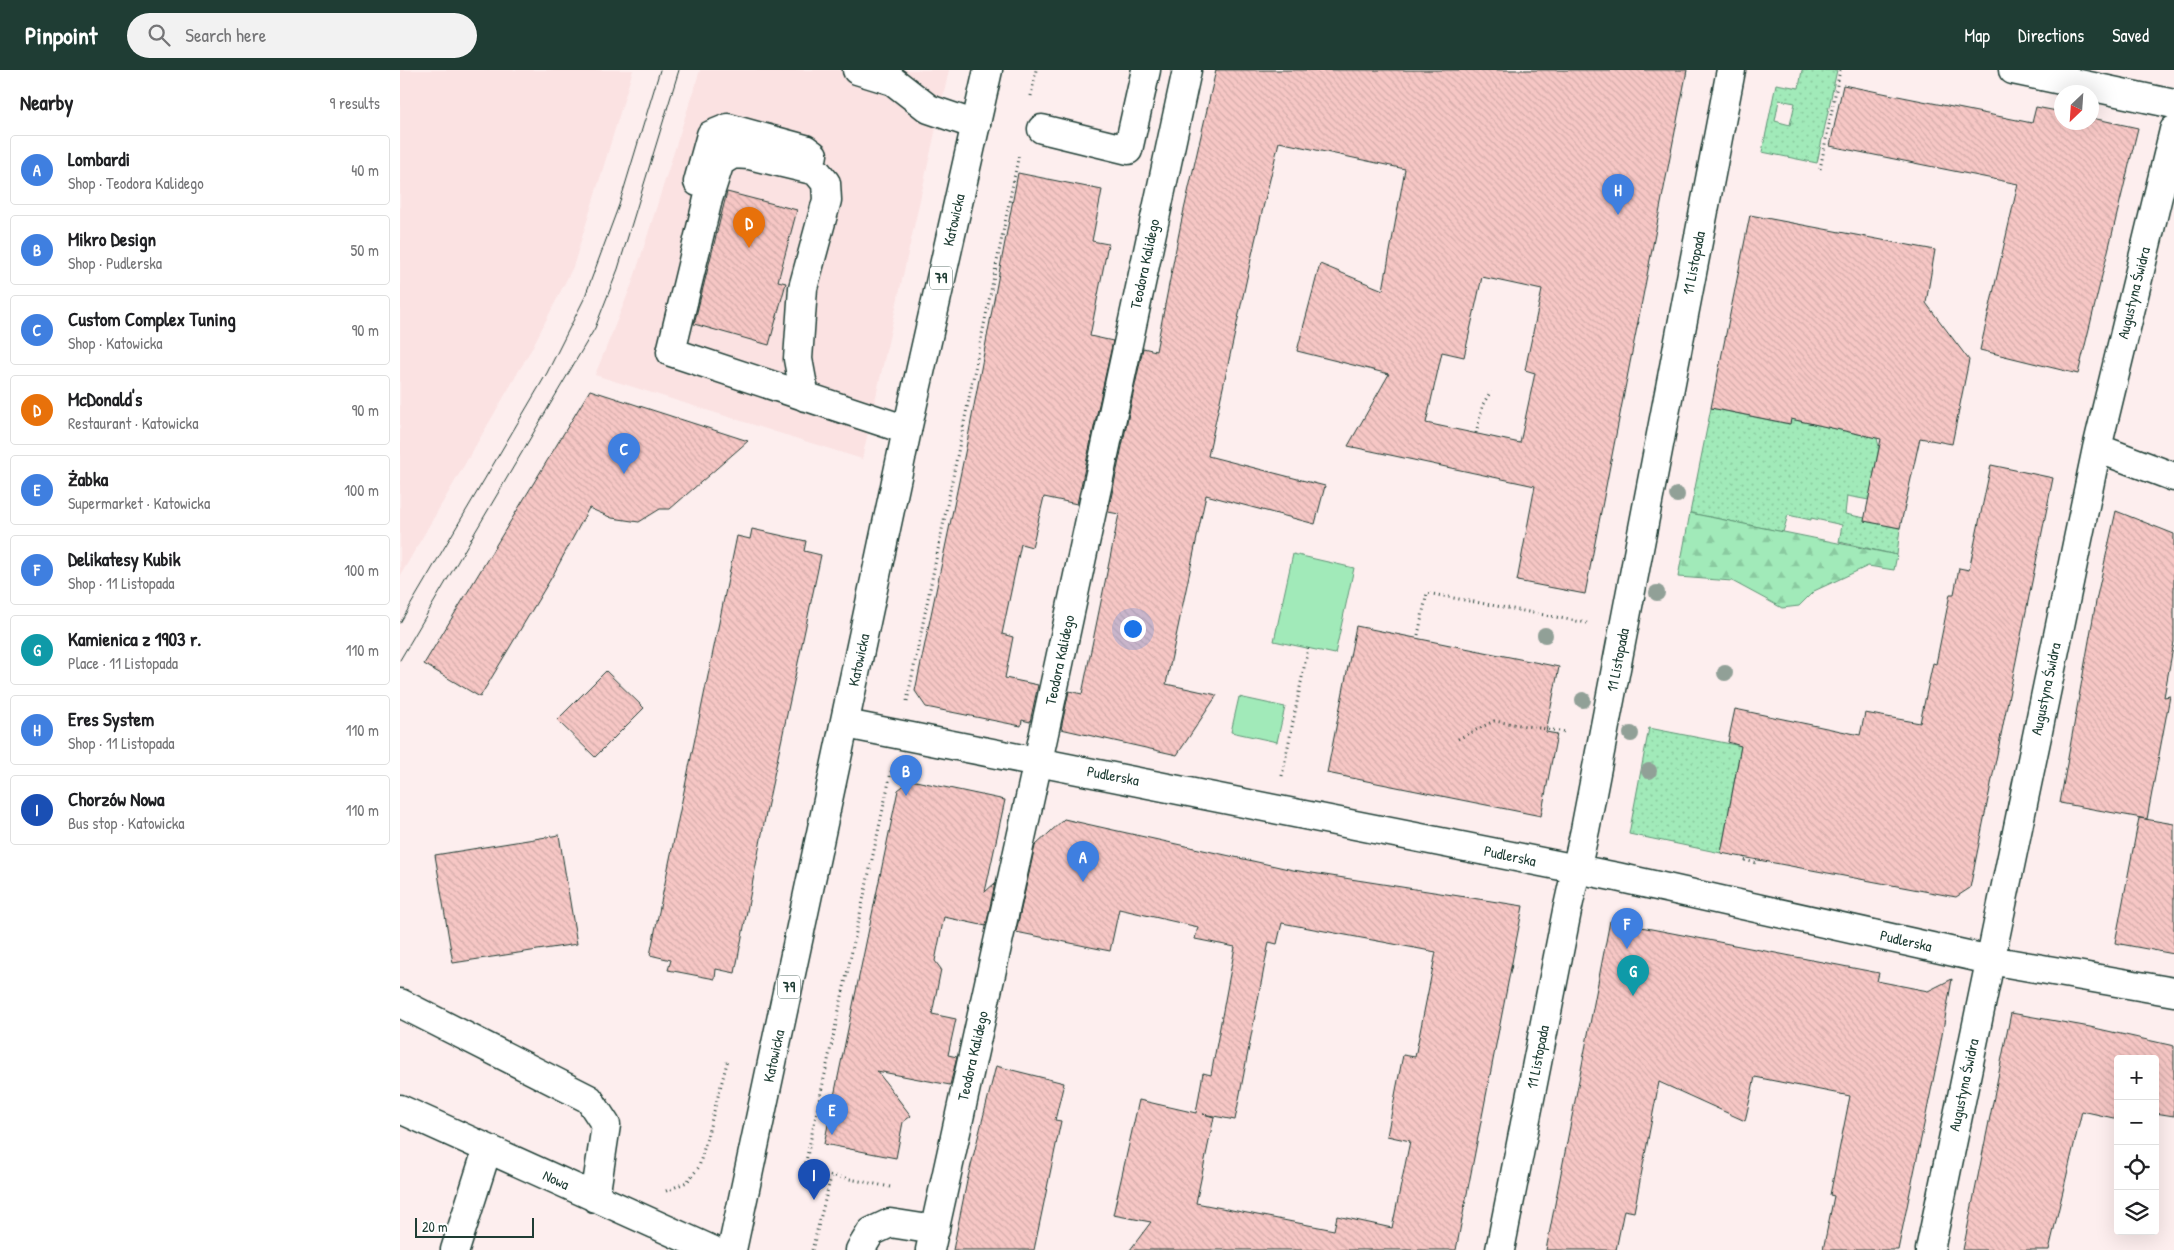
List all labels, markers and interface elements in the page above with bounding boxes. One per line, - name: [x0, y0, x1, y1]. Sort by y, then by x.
- search box: [127, 13, 477, 58]
- text: Pinpoint: [25, 19, 97, 51]
- icon: search: [145, 21, 173, 49]
- text: Search here: [185, 22, 266, 48]
- text: Map: [1965, 23, 1990, 48]
- text: Directions: [2018, 23, 2084, 48]
- text: Saved: [2112, 23, 2149, 48]
- north arrow: [2054, 85, 2099, 130]
- text: Nearby: [20, 88, 73, 117]
- text: 9 results: [329, 92, 380, 114]
- text: Lombardi: [68, 146, 130, 172]
- text: A: [33, 159, 41, 181]
- text: 40 m: [351, 159, 379, 181]
- text: Shop · Teodora Kalidego: [68, 172, 204, 194]
- pin: H: [1602, 174, 1634, 215]
- street label: Katowicka: [937, 192, 970, 248]
- pin: D: [733, 207, 765, 248]
- street label: Teodora Kalidego: [1125, 217, 1164, 311]
- text: Mikro Design: [68, 226, 156, 252]
- street label: 11 Listopada: [1677, 229, 1710, 296]
- text: B: [33, 239, 41, 261]
- text: 50 m: [351, 239, 379, 261]
- street label: Augustyna Świdra: [2112, 245, 2155, 341]
- text: Shop · Pudlerska: [68, 252, 162, 274]
- road number: 79: [930, 267, 952, 290]
- text: Custom Complex Tuning: [68, 306, 236, 332]
- text: C: [33, 319, 41, 341]
- text: 90 m: [351, 319, 379, 341]
- text: Shop · Katowicka: [68, 332, 163, 354]
- text: McDonald's: [68, 386, 142, 412]
- text: D: [33, 399, 41, 421]
- text: 90 m: [351, 399, 379, 421]
- text: Restaurant · Katowicka: [68, 412, 198, 434]
- pin: C: [608, 433, 640, 474]
- text: Żabka: [68, 466, 108, 492]
- text: E: [33, 479, 41, 501]
- text: 100 m: [344, 479, 379, 501]
- text: Supermarket · Katowicka: [68, 492, 210, 514]
- text: Delikatesy Kubik: [68, 546, 181, 572]
- text: F: [34, 559, 40, 581]
- text: 100 m: [344, 559, 379, 581]
- text: Shop · 11 Listopada: [68, 572, 175, 594]
- street label: Teodora Kalidego: [1040, 613, 1079, 707]
- your location: [1120, 616, 1146, 642]
- text: Kamienica z 1903 r.: [68, 626, 201, 652]
- street label: 11 Listopada: [1601, 626, 1634, 693]
- street label: Katowicka: [843, 632, 874, 688]
- text: G: [33, 639, 41, 661]
- text: 110 m: [346, 639, 379, 661]
- street label: Augustyna Świdra: [2025, 641, 2066, 737]
- text: Place · 11 Listopada: [68, 652, 178, 674]
- text: Eres System: [68, 706, 154, 732]
- text: H: [33, 719, 41, 741]
- text: 110 m: [346, 719, 379, 741]
- text: Shop · 11 Listopada: [68, 732, 175, 754]
- pin: B: [890, 755, 922, 796]
- street label: Pudlerska: [1085, 760, 1141, 791]
- text: Chorzów Nowa: [68, 786, 164, 812]
- text: I: [35, 799, 39, 821]
- text: 110 m: [346, 799, 379, 821]
- text: Bus stop · Katowicka: [68, 812, 185, 834]
- street label: Pudlerska: [1482, 840, 1538, 871]
- pin: A: [1067, 841, 1099, 882]
- pin: F: [1611, 908, 1643, 949]
- street label: Pudlerska: [1878, 924, 1934, 957]
- pin: G: [1617, 955, 1649, 996]
- road number: 79: [778, 976, 800, 999]
- street label: Teodora Kalidego: [952, 1009, 993, 1103]
- street label: 11 Listopada: [1521, 1023, 1554, 1090]
- street label: Katowicka: [758, 1028, 789, 1084]
- street label: Augustyna Świdra: [1943, 1037, 1984, 1133]
- map controls: [2114, 1055, 2159, 1235]
- button: +: [2114, 1055, 2159, 1100]
- pin: E: [816, 1094, 848, 1135]
- button: −: [2114, 1100, 2159, 1145]
- button: locate: [2114, 1145, 2159, 1190]
- pin: I: [798, 1159, 830, 1200]
- street label: Nowa: [540, 1164, 573, 1195]
- button: layers: [2114, 1190, 2159, 1235]
- scale bar: [415, 1215, 534, 1238]
- text: 20 m: [422, 1217, 448, 1236]

